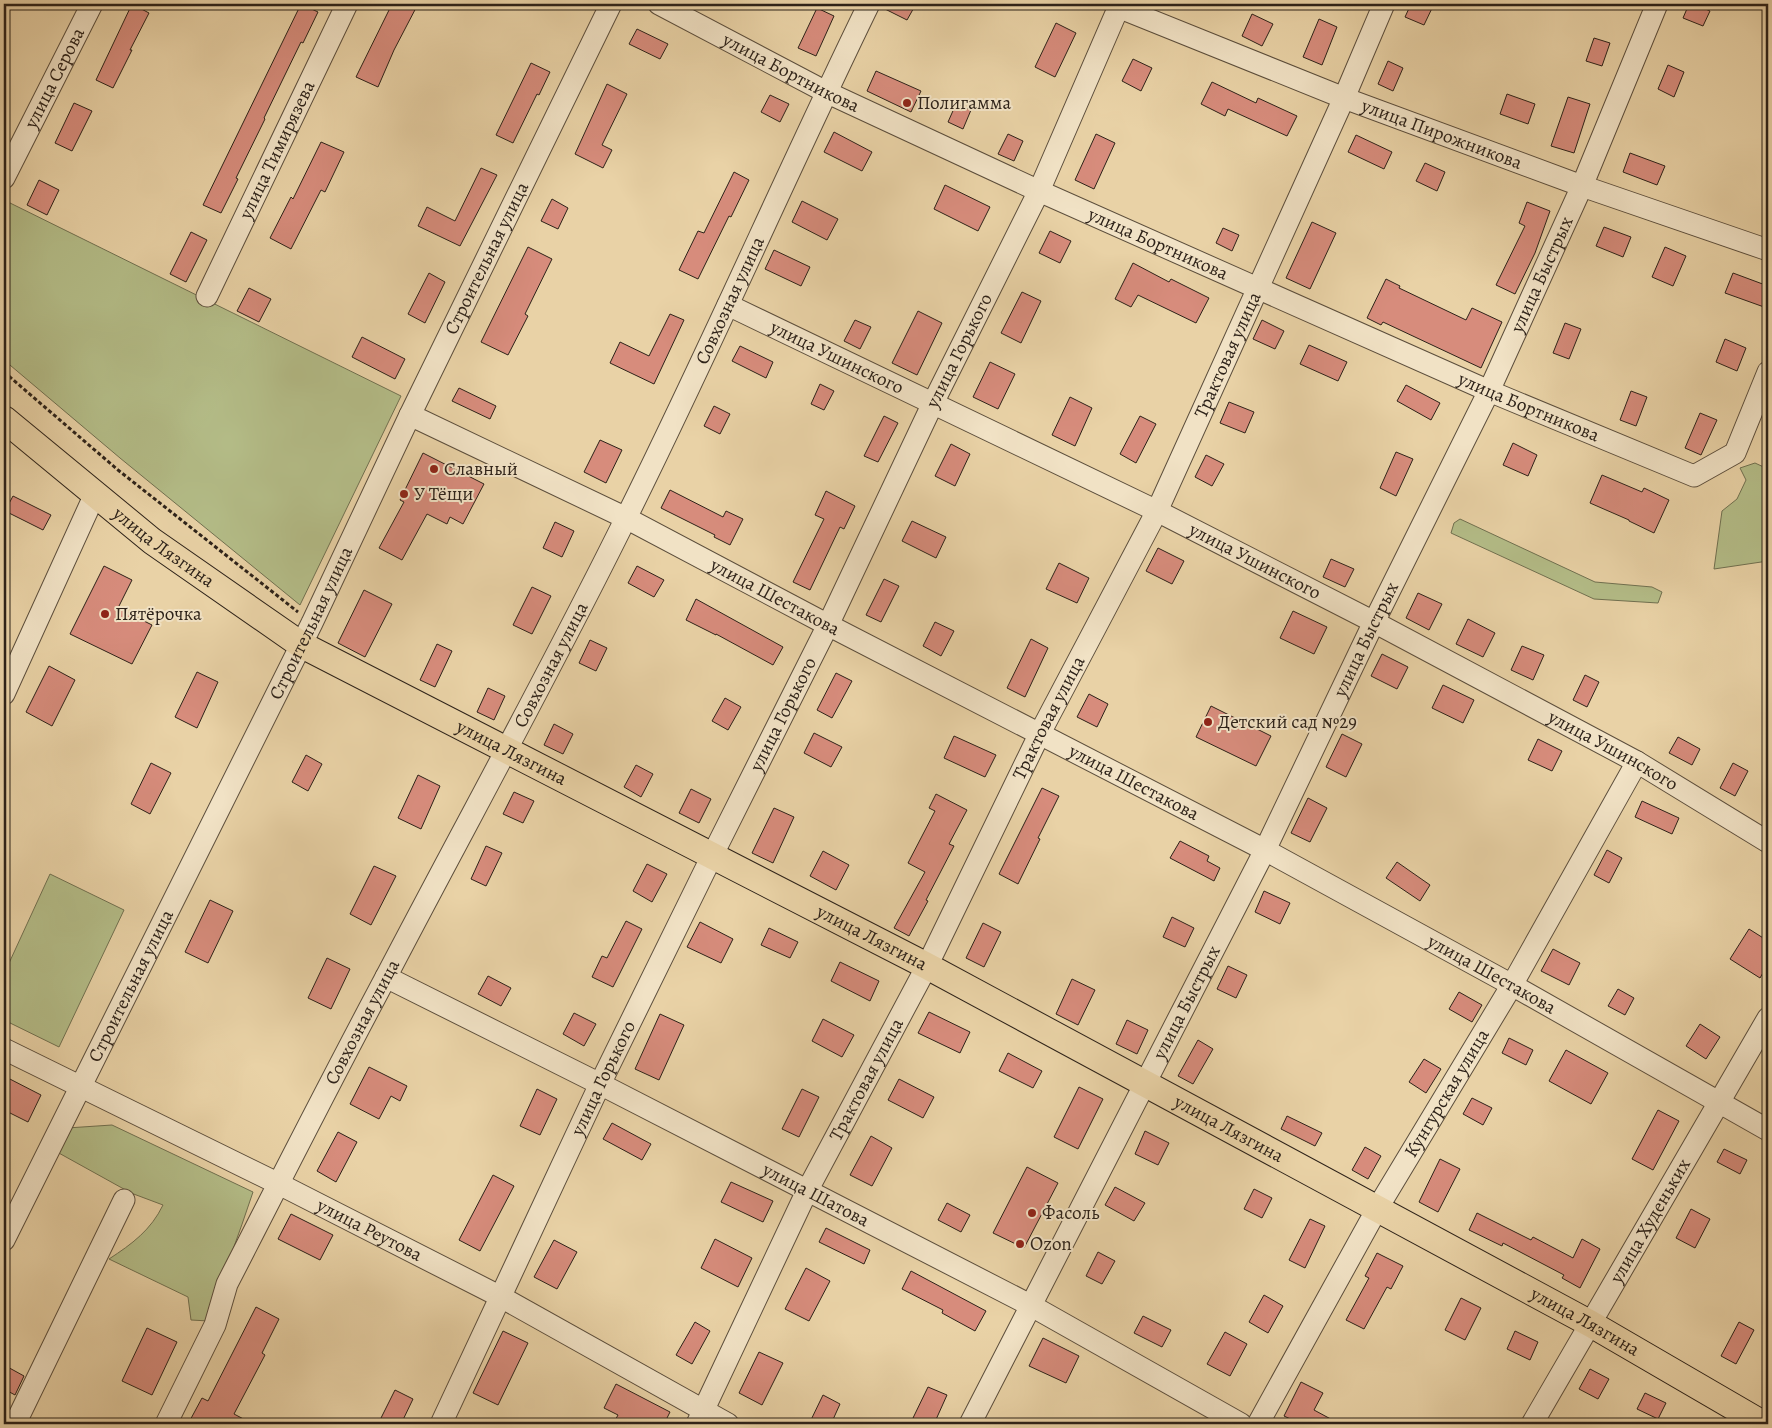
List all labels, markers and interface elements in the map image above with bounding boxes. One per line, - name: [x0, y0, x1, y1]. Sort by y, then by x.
- street label: улица Серова: [18, 23, 91, 134]
- street label: улица Бортникова: [717, 26, 864, 119]
- street label: улица Тимирязева: [232, 76, 321, 224]
- place label: Полигамма: [917, 90, 1011, 116]
- street label: улица Пирожникова: [1357, 92, 1526, 176]
- marker: Полигамма: [901, 97, 913, 109]
- street label: Строительная улица: [438, 177, 535, 339]
- street label: улица Бортникова: [1083, 201, 1233, 287]
- street label: улица Быстрых: [1504, 212, 1580, 338]
- street label: Совхозная улица: [689, 232, 771, 369]
- street label: Трактовая улица: [1188, 287, 1268, 422]
- street label: улица Горького: [919, 289, 999, 413]
- street label: улица Ушинского: [765, 314, 908, 401]
- street label: улица Бортникова: [1453, 366, 1603, 448]
- place label: Славный: [444, 456, 518, 482]
- marker: Славный: [428, 463, 440, 475]
- place label: У Тёщи: [414, 481, 473, 507]
- marker: У Тёщи: [398, 488, 410, 500]
- street label: улица Лязгина: [106, 500, 220, 594]
- street label: улица Ушинского: [1184, 516, 1326, 606]
- street label: Строительная улица: [263, 542, 359, 704]
- street label: улица Шестакова: [705, 551, 845, 642]
- street label: улица Быстрых: [1327, 577, 1405, 702]
- street label: Совхозная улица: [508, 597, 595, 732]
- place label: Пятёрочка: [115, 601, 202, 627]
- marker: Пятёрочка: [99, 608, 111, 620]
- street label: Трактовая улица: [1006, 651, 1091, 784]
- street label: улица Горького: [743, 653, 823, 777]
- street label: улица Ушинского: [1542, 703, 1683, 797]
- place label: Детский сад №29: [1218, 709, 1357, 735]
- street label: улица Лязгина: [451, 713, 572, 792]
- marker: Детский сад №29: [1202, 716, 1214, 728]
- street label: улица Шестакова: [1063, 738, 1204, 827]
- street label: улица Лязгина: [811, 898, 932, 977]
- street label: Строительная улица: [82, 905, 180, 1067]
- street label: улица Шестакова: [1422, 928, 1561, 1020]
- street label: улица Быстрых: [1146, 940, 1227, 1065]
- street label: Совхозная улица: [319, 955, 406, 1089]
- street label: Трактовая улица: [823, 1013, 910, 1146]
- street label: улица Горького: [564, 1016, 642, 1141]
- street label: Кунгурская улица: [1398, 1024, 1496, 1162]
- street label: улица Лязгина: [1169, 1088, 1289, 1169]
- street label: улица Худеньких: [1603, 1153, 1697, 1289]
- street label: улица Шатова: [757, 1156, 874, 1233]
- street label: улица Реутова: [312, 1192, 427, 1268]
- place label: Фасоль: [1042, 1200, 1099, 1226]
- marker: Фасоль: [1026, 1207, 1038, 1219]
- place label: Ozon: [1030, 1231, 1072, 1257]
- marker: Ozon: [1014, 1238, 1026, 1250]
- street label: улица Лязгина: [1525, 1280, 1645, 1363]

